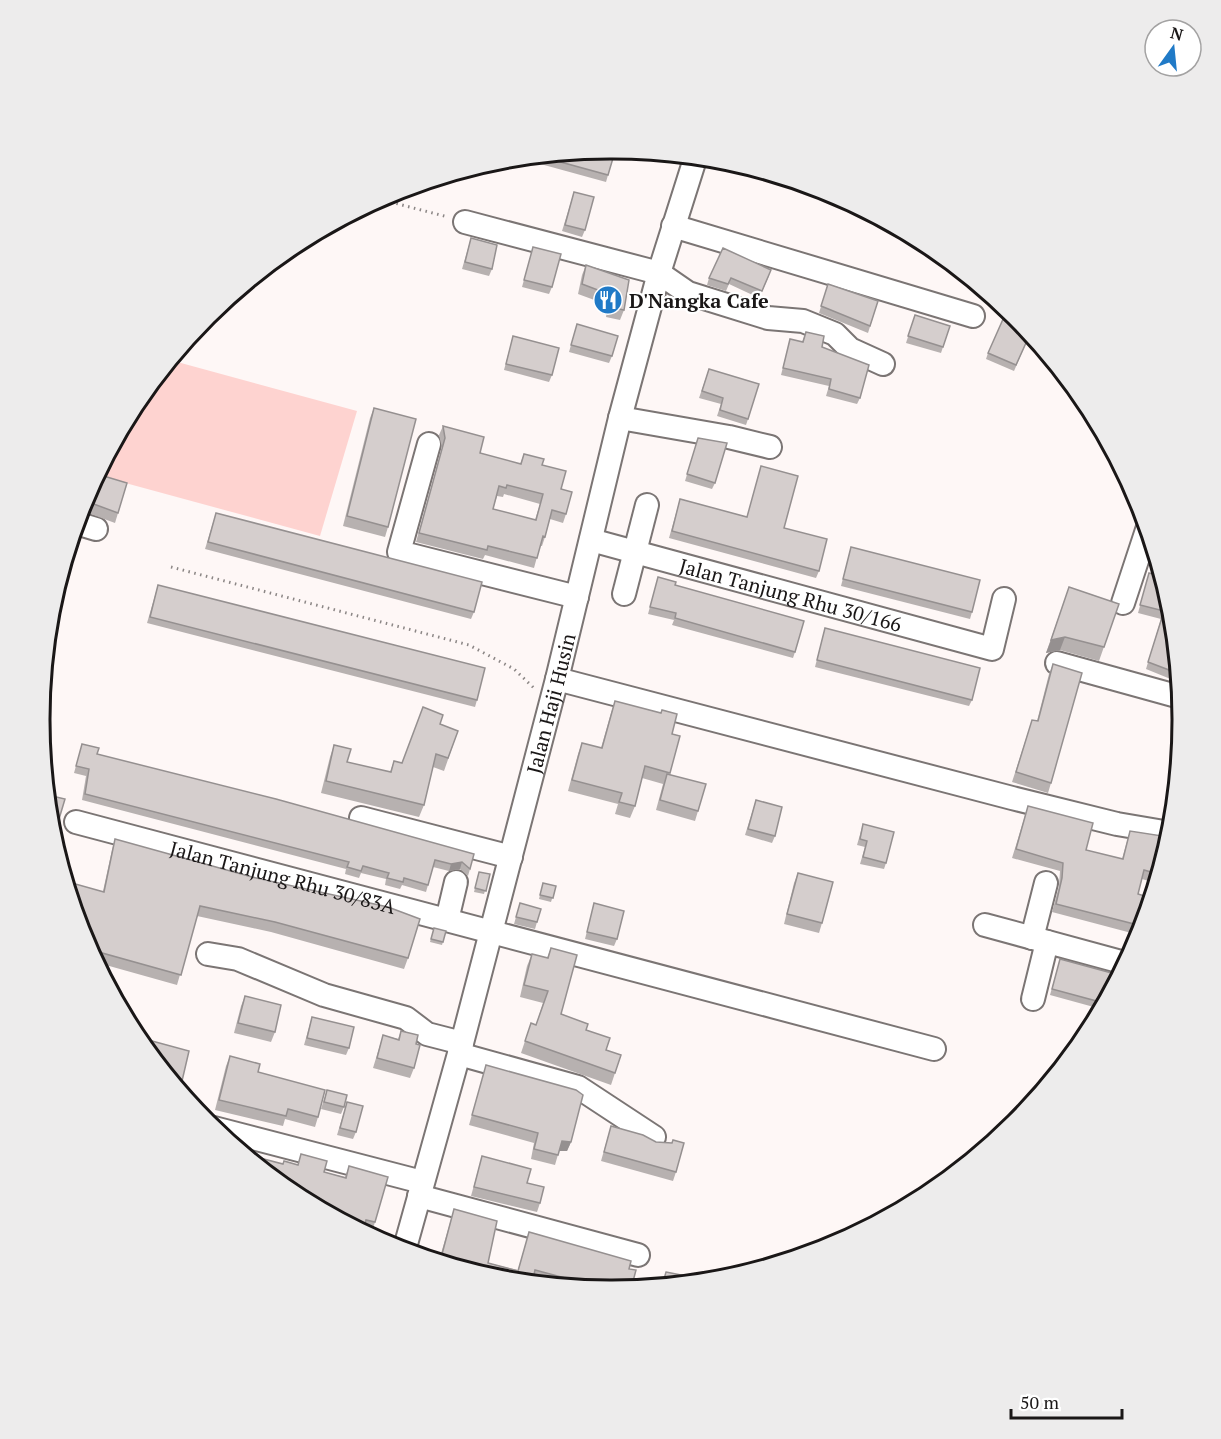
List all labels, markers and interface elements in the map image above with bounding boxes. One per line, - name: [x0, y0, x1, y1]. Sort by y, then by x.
- north arrow: [1143, 18, 1203, 78]
- text: N: [1168, 21, 1186, 46]
- restaurant icon: D'Nangka Cafe: [592, 284, 624, 316]
- place label: D'Nangka Cafe: [629, 287, 769, 314]
- street label: Jalan Tanjung Rhu 30/166: [677, 551, 905, 637]
- street label: Jalan Haji Husin: [519, 630, 581, 776]
- street label: Jalan Tanjung Rhu 30/83A: [167, 834, 399, 920]
- scale bar: [1011, 1382, 1122, 1420]
- text: 50 m: [1020, 1390, 1060, 1414]

